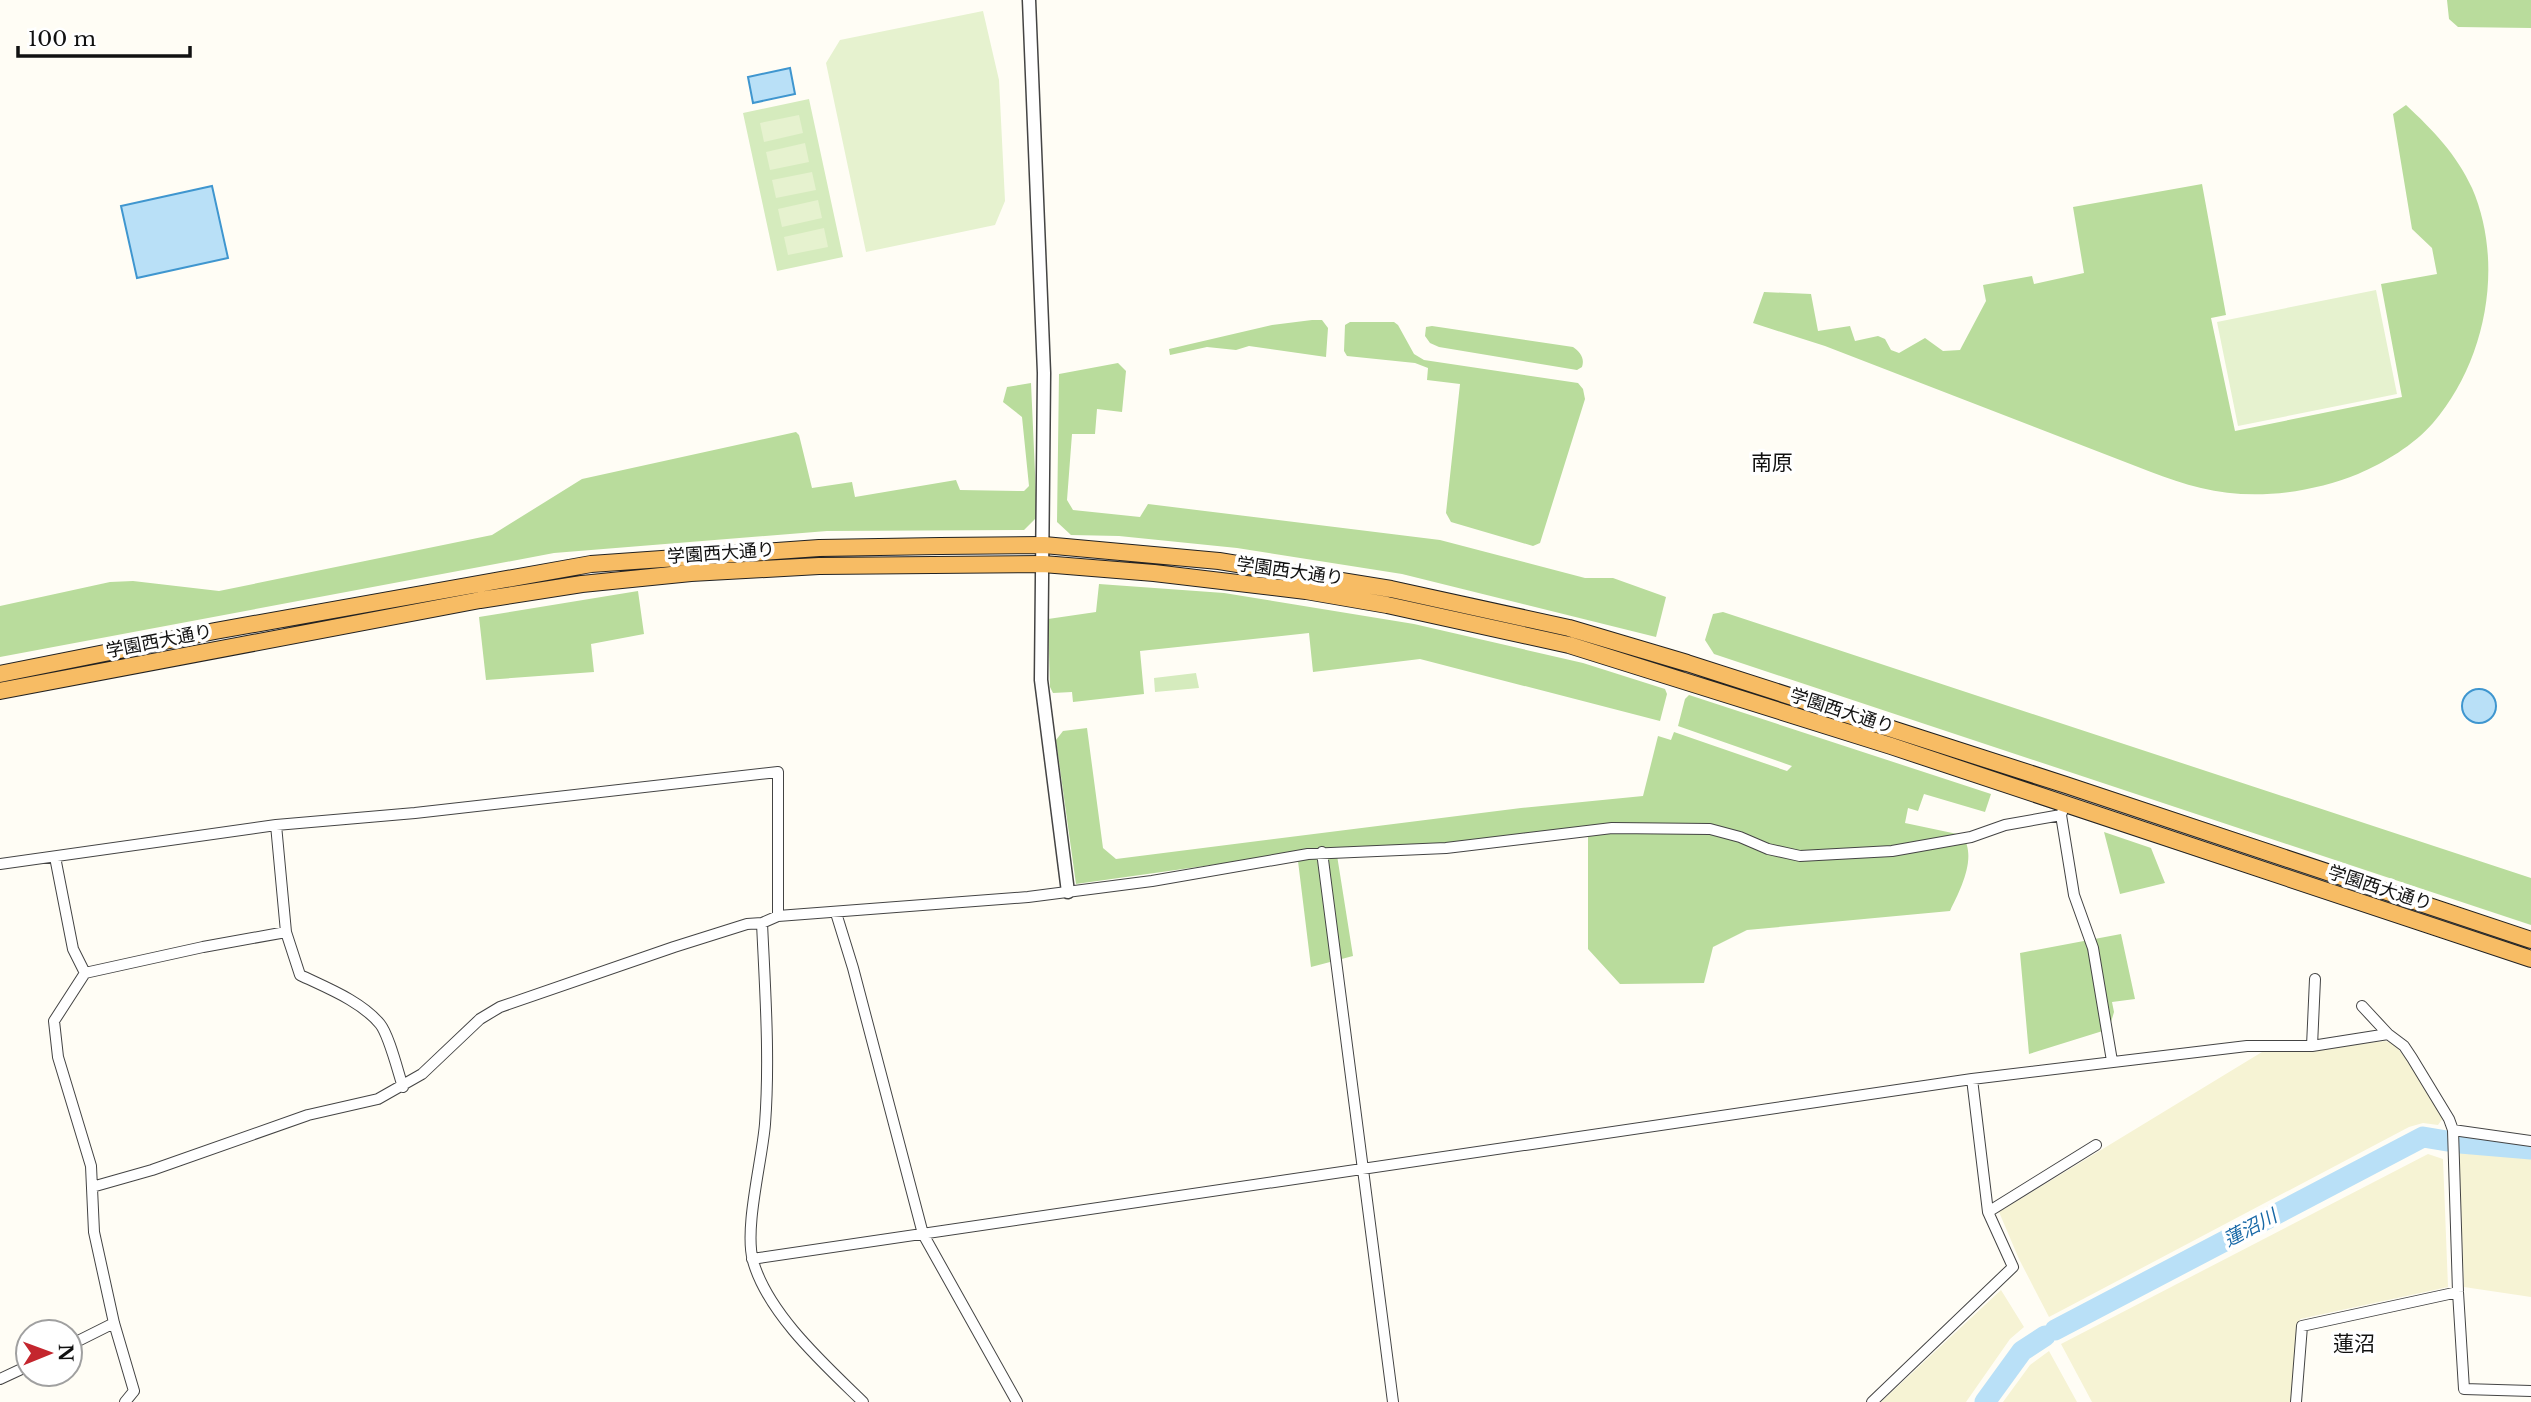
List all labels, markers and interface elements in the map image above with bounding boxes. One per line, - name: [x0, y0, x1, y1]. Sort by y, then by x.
- scale bar: [18, 14, 189, 58]
- text: 100 m: [28, 26, 96, 52]
- district label: 南原: [1751, 450, 1793, 476]
- street label: 学園西大通り: [666, 538, 776, 568]
- street label: 学園西大通り: [1235, 553, 1345, 589]
- street label: 学園西大通り: [104, 620, 214, 662]
- street label: 学園西大通り: [1787, 684, 1897, 738]
- street label: 学園西大通り: [2325, 861, 2435, 915]
- water label: 蓮沼川: [2219, 1204, 2282, 1252]
- north arrow: [14, 1318, 84, 1388]
- district label: 蓮沼: [2333, 1331, 2375, 1357]
- text: N: [54, 1344, 77, 1362]

